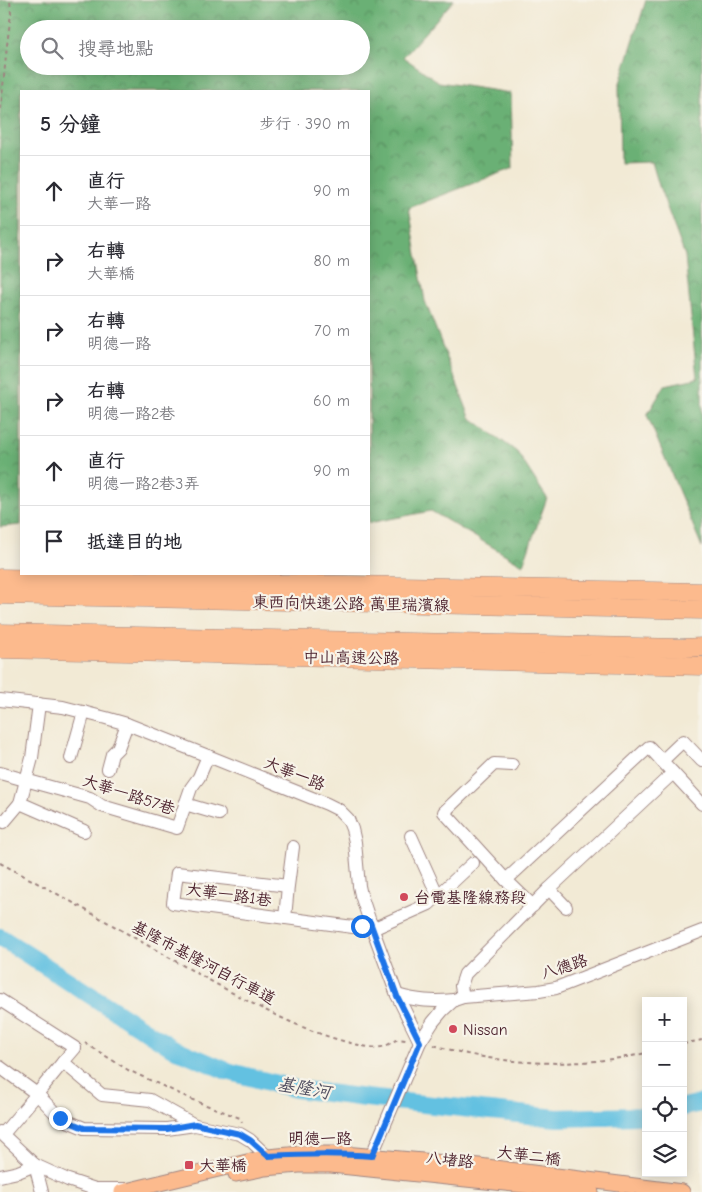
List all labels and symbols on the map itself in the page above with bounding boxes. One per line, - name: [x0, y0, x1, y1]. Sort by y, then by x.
- street label: 東西向快速公路 萬里瑞濱線: [252, 593, 450, 615]
- street label: 中山高速公路: [303, 648, 399, 668]
- street label: 大華一路: [262, 754, 328, 794]
- street label: 大華一路57巷: [80, 772, 177, 818]
- street label: 大華一路1巷: [185, 880, 273, 910]
- place label: 台電基隆線務段: [414, 889, 526, 907]
- marker: 台電基隆線務段: [398, 891, 410, 903]
- route start: [351, 915, 374, 938]
- street label: 基隆市基隆河自行車道: [129, 917, 278, 1008]
- street label: 八德路: [539, 951, 590, 983]
- place label: Nissan: [463, 1021, 508, 1039]
- marker: Nissan: [447, 1023, 459, 1035]
- water label: 基隆河: [276, 1073, 335, 1104]
- route end: [49, 1107, 72, 1130]
- street label: 明德一路: [288, 1130, 352, 1148]
- street label: 大華二橋: [496, 1143, 562, 1169]
- street label: 八堵路: [425, 1149, 475, 1171]
- place label: 大華橋: [199, 1157, 247, 1175]
- marker: 大華橋: [183, 1159, 195, 1171]

